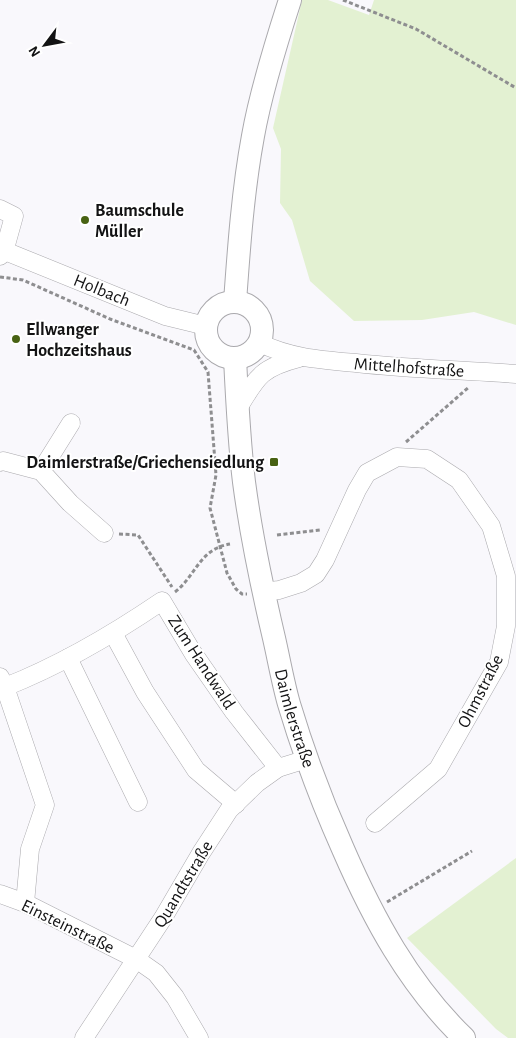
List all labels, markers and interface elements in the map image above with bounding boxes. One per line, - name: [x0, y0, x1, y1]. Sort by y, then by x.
- north arrow: [20, 20, 70, 70]
- text: N: [26, 44, 43, 59]
- place label: Baumschule Müller: [95, 202, 184, 241]
- marker: Baumschule Müller: [79, 214, 91, 226]
- street label: Holbach: [71, 272, 132, 310]
- place label: Ellwanger Hochzeitshaus: [26, 321, 132, 360]
- marker: Ellwanger Hochzeitshaus: [10, 333, 22, 345]
- street label: Mittelhofstraße: [353, 355, 465, 381]
- place label: Daimlerstraße/Griechensiedlung: [26, 454, 265, 472]
- marker: Daimlerstraße/Griechensiedlung: [268, 456, 280, 468]
- street label: Zum Handwald: [164, 612, 238, 713]
- street label: Ohmstraße: [455, 652, 507, 731]
- street label: Daimlerstraße: [271, 667, 317, 770]
- street label: Quandtstraße: [151, 838, 217, 931]
- street label: Einsteinstraße: [18, 897, 117, 957]

